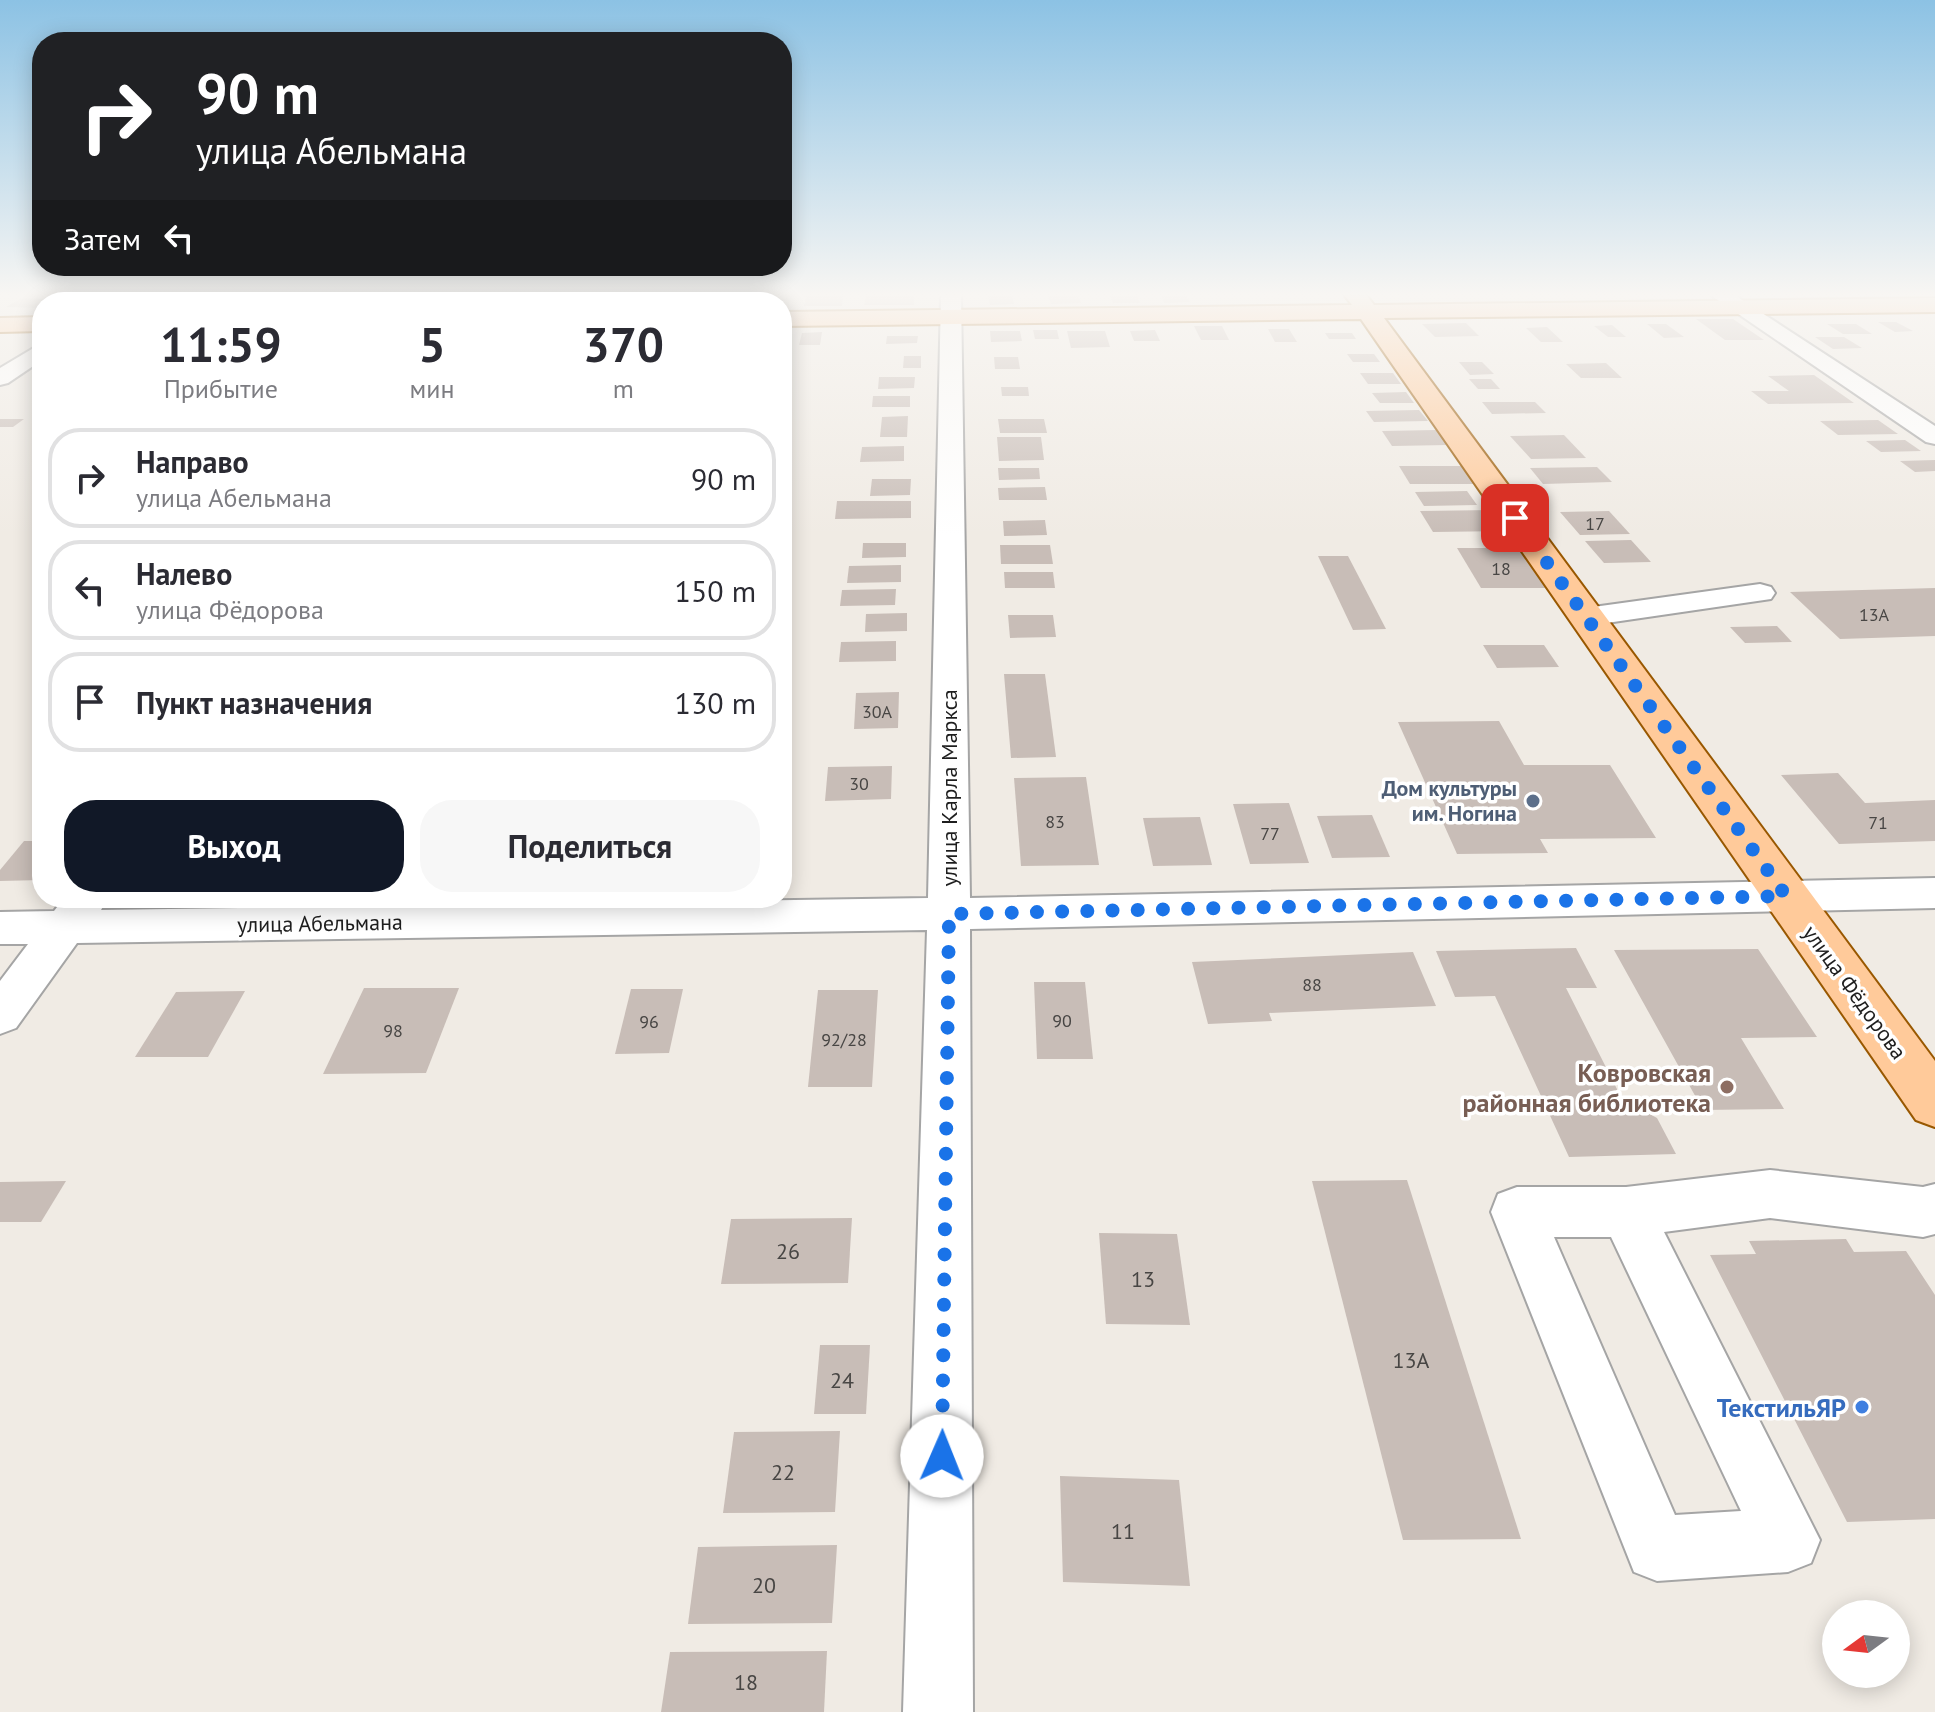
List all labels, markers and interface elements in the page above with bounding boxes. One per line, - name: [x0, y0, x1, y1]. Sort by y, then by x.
- text: 90 m: [196, 57, 319, 129]
- icon: right: [64, 64, 168, 168]
- text: улица Абельмана: [196, 127, 467, 174]
- icon: left: [157, 216, 201, 260]
- text: Затем: [64, 219, 141, 258]
- text: 11:59: [160, 313, 282, 375]
- text: 5: [418, 313, 446, 375]
- text: 370: [582, 313, 664, 375]
- text: Прибытие: [164, 372, 278, 405]
- text: мин: [410, 372, 455, 405]
- text: m: [613, 372, 634, 405]
- text: Направо: [136, 442, 249, 481]
- icon: right: [68, 456, 112, 500]
- text: 90 m: [691, 459, 756, 498]
- text: улица Абельмана: [136, 481, 332, 514]
- pin: [1481, 484, 1549, 552]
- icon: arrive: [1493, 496, 1537, 540]
- house number: 17: [1585, 512, 1605, 535]
- text: Налево: [136, 554, 232, 593]
- house number: 18: [1491, 557, 1511, 580]
- icon: left: [68, 568, 112, 612]
- text: 150 m: [675, 571, 756, 610]
- text: улица Фёдорова: [136, 593, 324, 626]
- house number: 13А: [1859, 603, 1890, 626]
- icon: arrive: [68, 680, 112, 724]
- text: Пункт назначения: [136, 683, 372, 722]
- text: 130 m: [675, 683, 756, 722]
- street label: улица Карла Маркса: [935, 689, 963, 887]
- house number: 30А: [862, 700, 893, 723]
- house number: 30: [849, 772, 869, 795]
- place label: Дом культуры им. Ногина: [1382, 774, 1517, 827]
- marker: Дом культуры им. Ногина: [1524, 792, 1542, 810]
- button: Выход: [64, 800, 404, 892]
- button: Поделиться: [420, 800, 760, 892]
- house number: 83: [1045, 810, 1065, 833]
- house number: 71: [1868, 811, 1888, 834]
- house number: 77: [1260, 822, 1280, 845]
- street label: улица Абельмана: [237, 908, 403, 938]
- street label: улица Фёдорова: [1797, 919, 1913, 1065]
- house number: 88: [1302, 973, 1322, 996]
- house number: 90: [1052, 1009, 1072, 1032]
- house number: 96: [639, 1010, 659, 1033]
- house number: 98: [383, 1019, 403, 1042]
- house number: 92/28: [821, 1028, 867, 1051]
- place label: Ковровская районная библиотека: [1463, 1056, 1711, 1119]
- marker: Ковровская районная библиотека: [1718, 1078, 1736, 1096]
- house number: 26: [776, 1237, 800, 1265]
- house number: 13: [1131, 1265, 1155, 1293]
- house number: 13А: [1393, 1346, 1430, 1374]
- house number: 24: [830, 1366, 854, 1394]
- place label: ТекстильЯР: [1717, 1391, 1846, 1424]
- marker: ТекстильЯР: [1853, 1398, 1871, 1416]
- position arrow: [900, 1414, 984, 1498]
- house number: 22: [771, 1458, 795, 1486]
- house number: 11: [1111, 1517, 1135, 1545]
- house number: 20: [752, 1571, 776, 1599]
- north arrow: [1822, 1600, 1910, 1688]
- map controls: [1822, 1600, 1910, 1688]
- house number: 18: [734, 1668, 758, 1696]

